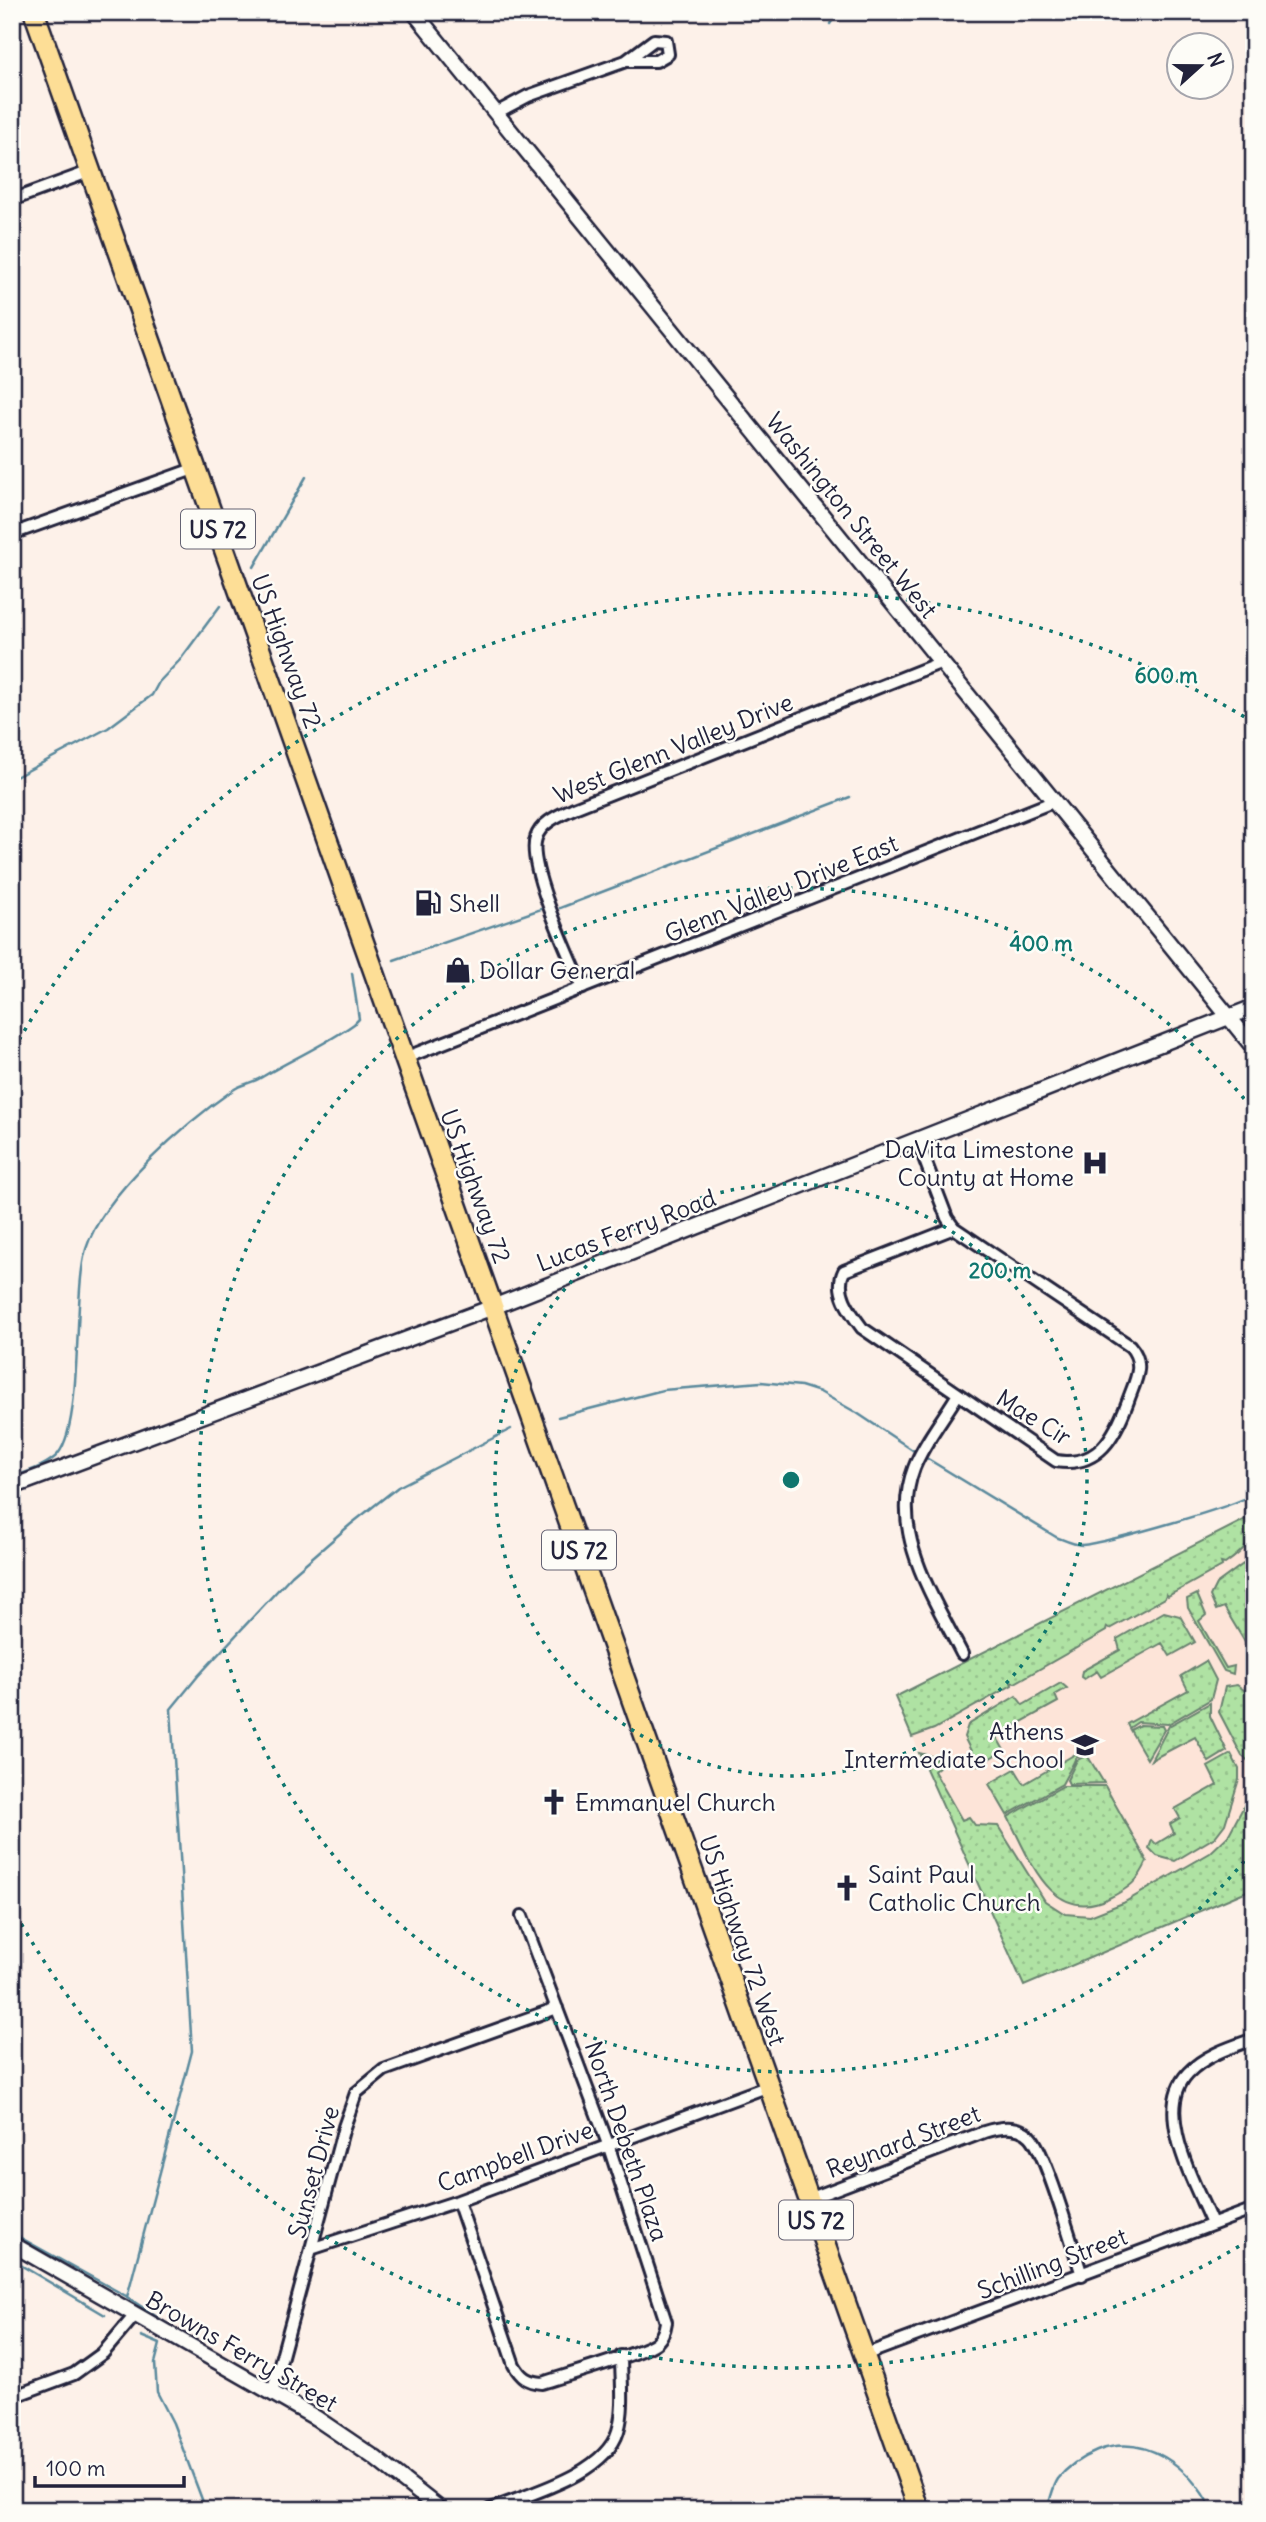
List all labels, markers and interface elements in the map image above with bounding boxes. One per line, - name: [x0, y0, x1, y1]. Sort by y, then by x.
- north arrow: [1164, 32, 1234, 102]
- text: N: [1202, 49, 1229, 70]
- street label: Washington Street West: [760, 406, 944, 624]
- road number: US 72: [181, 509, 255, 548]
- street label: US Highway 72: [245, 570, 329, 732]
- text: 600 m: [1134, 662, 1198, 689]
- street label: West Glenn Valley Drive: [549, 686, 797, 810]
- street label: Glenn Valley Drive East: [660, 827, 902, 949]
- fuel station icon: Shell: [413, 888, 443, 918]
- place label: Shell: [449, 888, 500, 918]
- text: 400 m: [1009, 930, 1073, 957]
- shop icon: Dollar General: [443, 955, 473, 985]
- place label: Dollar General: [479, 955, 635, 985]
- street label: US Highway 72: [434, 1105, 518, 1267]
- place label: DaVita Limestone County at Home: [885, 1134, 1074, 1192]
- hospital icon: DaVita Limestone County at Home: [1080, 1148, 1110, 1178]
- street label: Lucas Ferry Road: [532, 1182, 720, 1278]
- text: 200 m: [969, 1257, 1032, 1284]
- street label: Mae Cir: [991, 1382, 1077, 1452]
- centre of rings: [779, 1468, 803, 1492]
- road number: US 72: [542, 1530, 616, 1569]
- place label: Athens Intermediate School: [844, 1716, 1064, 1774]
- school or university icon: Athens Intermediate School: [1070, 1730, 1100, 1760]
- church icon: Emmanuel Church: [539, 1787, 569, 1817]
- place label: Emmanuel Church: [575, 1787, 776, 1817]
- street label: US Highway 72 West: [693, 1831, 793, 2049]
- place label: Saint Paul Catholic Church: [868, 1859, 1041, 1917]
- church icon: Saint Paul Catholic Church: [832, 1873, 862, 1903]
- street label: North Debeth Plaza: [579, 2037, 675, 2245]
- street label: Reynard Street: [822, 2098, 984, 2184]
- street label: Sunset Drive: [281, 2103, 345, 2241]
- street label: Campbell Drive: [433, 2114, 597, 2198]
- road number: US 72: [779, 2200, 853, 2240]
- street label: Schilling Street: [973, 2221, 1131, 2305]
- street label: Browns Ferry Street: [141, 2284, 343, 2418]
- scale bar: [35, 2445, 184, 2489]
- text: 100 m: [46, 2455, 105, 2482]

